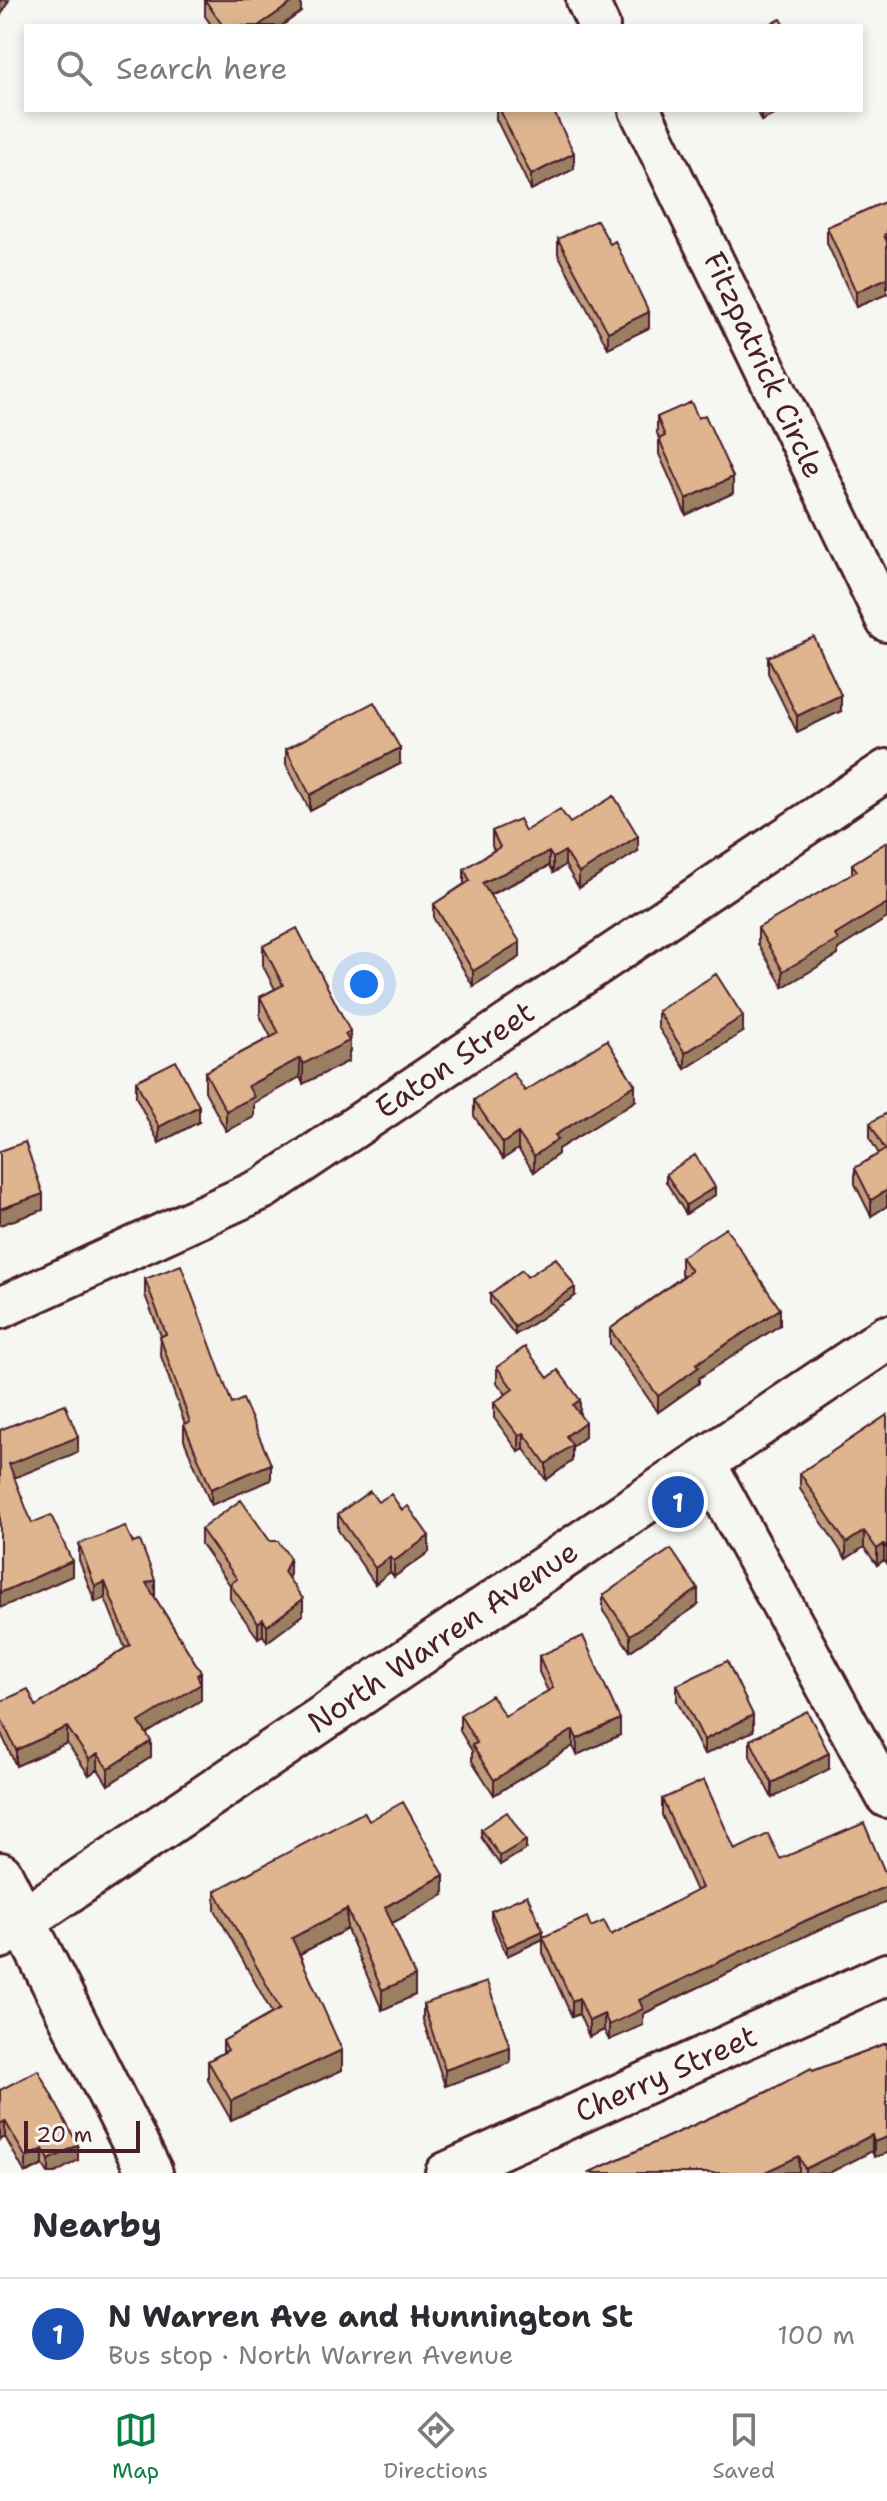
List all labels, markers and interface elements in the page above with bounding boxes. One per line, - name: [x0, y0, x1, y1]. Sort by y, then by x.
- search box: [24, 24, 863, 112]
- icon: search: [52, 46, 96, 90]
- text: Search here: [116, 48, 287, 89]
- street label: Fitzpatrick Circle: [694, 245, 835, 485]
- your location: [344, 964, 384, 1004]
- street label: Eaton Street: [367, 991, 542, 1128]
- pin: 1: [652, 1472, 704, 1532]
- street label: North Warren Avenue: [299, 1531, 586, 1742]
- street label: Cherry Street: [568, 2015, 763, 2132]
- scale bar: [24, 2117, 140, 2153]
- text: 20 m: [36, 2120, 93, 2149]
- text: Nearby: [32, 2202, 162, 2248]
- text: N Warren Ave and Hunnington St: [108, 2296, 633, 2337]
- text: 1: [52, 2317, 64, 2352]
- text: 100 m: [777, 2317, 855, 2352]
- text: Bus stop · North Warren Avenue: [108, 2337, 514, 2372]
- tab: Map: [112, 2408, 159, 2485]
- tab: Directions: [383, 2408, 488, 2485]
- tab: Saved: [712, 2408, 775, 2485]

